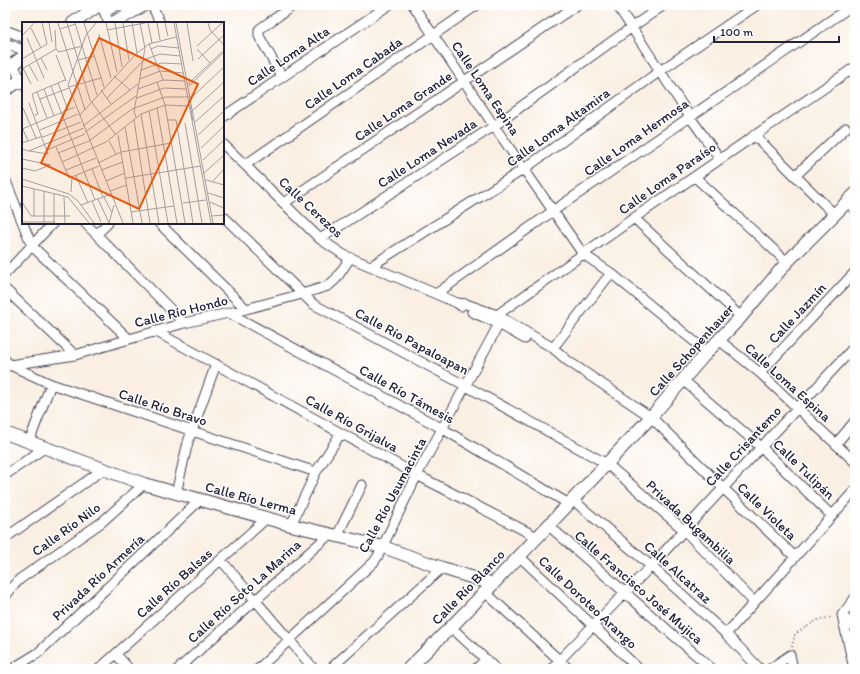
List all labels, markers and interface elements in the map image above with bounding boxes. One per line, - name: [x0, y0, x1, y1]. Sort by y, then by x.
- scale bar: [714, 18, 839, 44]
- inset map: [22, 22, 224, 224]
- street label: Calle Loma Alta: [244, 23, 333, 90]
- text: 100 m: [720, 25, 753, 39]
- street label: Calle Loma Cabada: [301, 33, 406, 114]
- street label: Calle Loma Espina: [448, 38, 524, 139]
- street label: Calle Loma Grande: [351, 67, 456, 145]
- street label: Calle Loma Altamira: [503, 84, 614, 171]
- street label: Calle Loma Hermosa: [580, 94, 693, 180]
- street label: Calle Loma Nevada: [374, 115, 481, 192]
- street label: Calle Loma Paraíso: [615, 138, 719, 218]
- street label: Calle Cerezos: [275, 173, 346, 241]
- street label: Calle Jazmín: [765, 279, 830, 347]
- street label: Calle Río Hondo: [133, 292, 230, 331]
- street label: Calle Schopenhauer: [645, 300, 738, 400]
- street label: Calle Río Papaloapan: [352, 304, 472, 379]
- street label: Calle Loma Espina: [741, 339, 835, 426]
- street label: Calle Río Támesis: [356, 361, 457, 428]
- street label: Calle Río Bravo: [116, 385, 209, 430]
- street label: Calle Río Grijalva: [302, 391, 402, 456]
- street label: Calle Crisantemo: [702, 403, 785, 490]
- street label: Calle Río Usumacinta: [355, 434, 430, 556]
- street label: Calle Tulipán: [769, 436, 838, 503]
- street label: Privada Bugambilia: [642, 477, 739, 568]
- street label: Calle Río Lerma: [203, 478, 299, 519]
- street label: Calle Violeta: [733, 479, 800, 544]
- street label: Calle Río Nilo: [29, 499, 104, 560]
- street label: Calle Francisco José Mujica: [571, 527, 707, 648]
- street label: Privada Río Armería: [49, 530, 148, 624]
- street label: Calle Río Soto La Marina: [184, 535, 305, 647]
- street label: Calle Alcatraz: [640, 537, 715, 608]
- street label: Calle Río Balsas: [133, 545, 216, 622]
- street label: Calle Río Blanco: [428, 546, 509, 629]
- street label: Calle Doroteo Arango: [535, 552, 640, 652]

